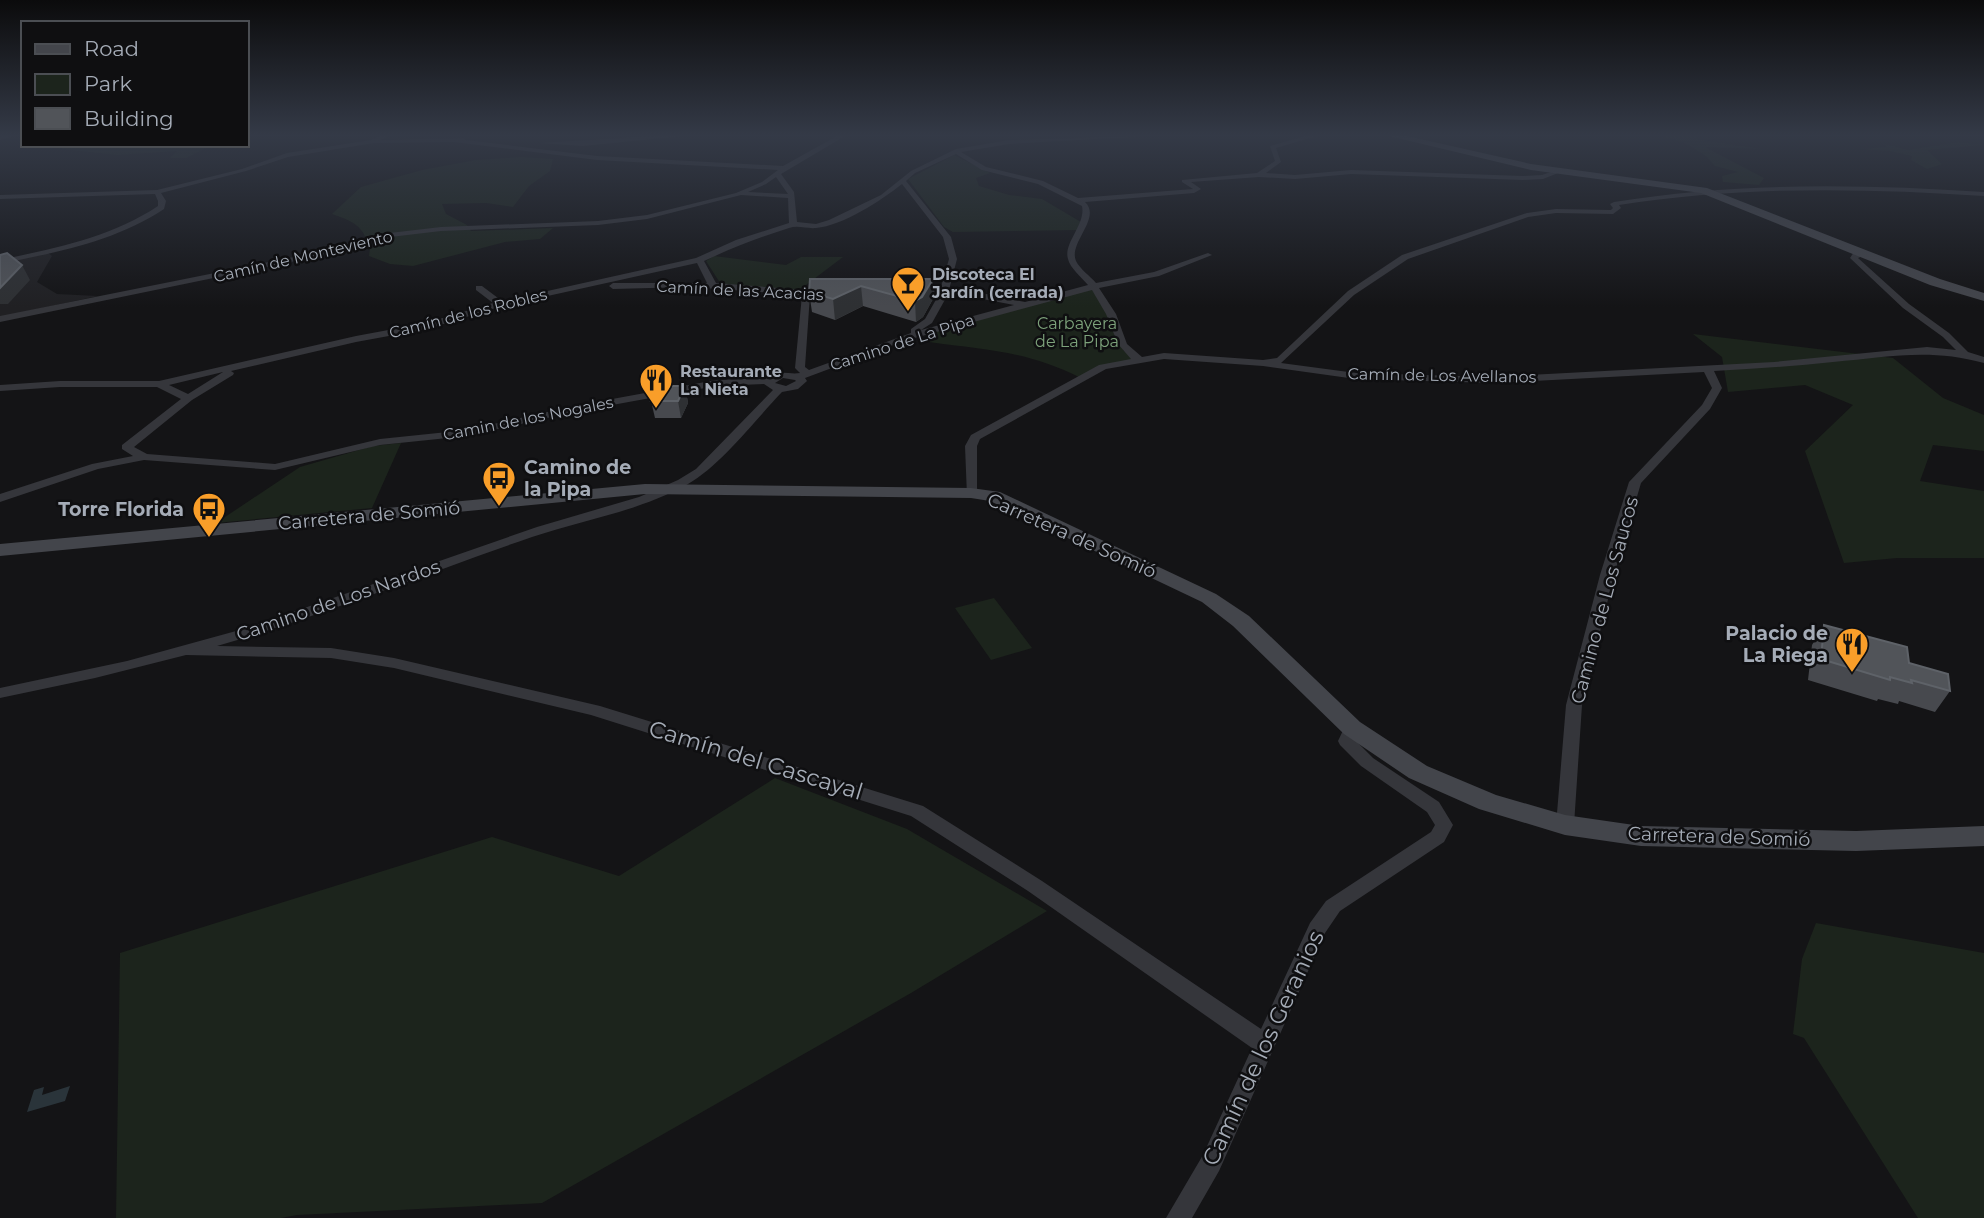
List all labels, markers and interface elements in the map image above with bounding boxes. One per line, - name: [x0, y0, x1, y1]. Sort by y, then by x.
- legend: [21, 21, 248, 147]
- text: Road: [84, 36, 139, 61]
- text: Park: [84, 71, 132, 96]
- text: Building: [84, 106, 174, 131]
- street label: Camín de Monteviento: [212, 227, 394, 286]
- bar icon: Discoteca El Jardín (cerrada): [889, 264, 927, 313]
- place label: Discoteca El Jardín (cerrada): [931, 265, 1064, 302]
- street label: Camín de las Acacias: [656, 277, 824, 304]
- street label: Camín de los Robles: [387, 285, 549, 342]
- street label: Camino de La Pipa: [828, 310, 977, 375]
- park label: Carbayera de La Pipa: [1035, 314, 1119, 351]
- restaurant icon: Restaurante La Nieta: [637, 361, 675, 410]
- place label: Restaurante La Nieta: [680, 362, 782, 399]
- street label: Camín de Los Avellanos: [1347, 364, 1537, 387]
- street label: Camin de los Nogales: [441, 393, 615, 444]
- place label: Camino de la Pipa: [524, 456, 631, 501]
- bus stop icon: Camino de la Pipa: [480, 459, 518, 508]
- street label: Carretera de Somió: [984, 488, 1160, 583]
- bus stop icon: Torre Florida: [190, 490, 228, 539]
- street label: Camino de Los Saucos: [1566, 494, 1643, 706]
- street label: Carretera de Somió: [277, 496, 461, 535]
- place label: Torre Florida: [58, 498, 184, 521]
- street label: Camino de Los Nardos: [233, 555, 443, 646]
- place label: Palacio de La Riega: [1725, 622, 1828, 667]
- restaurant icon: Palacio de La Riega: [1833, 625, 1871, 674]
- street label: Camín del Cascayal: [646, 714, 866, 806]
- street label: Carretera de Somió: [1627, 822, 1811, 851]
- street label: Camín de los Geranios: [1196, 926, 1330, 1170]

